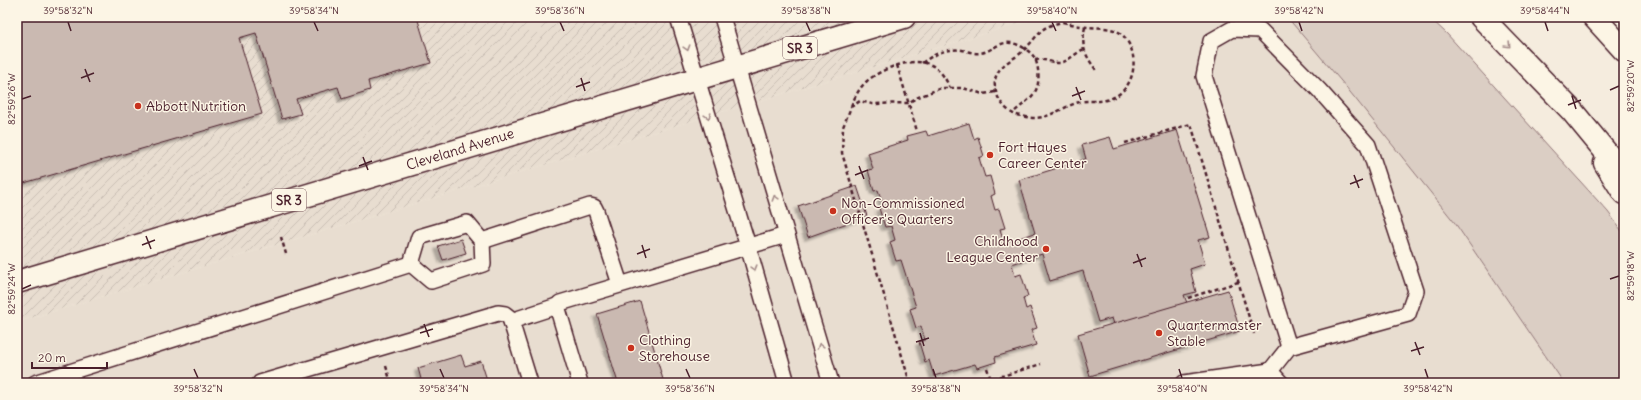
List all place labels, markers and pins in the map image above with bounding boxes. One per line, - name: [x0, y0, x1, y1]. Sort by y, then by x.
- place label: Abbott Nutrition: [146, 97, 246, 115]
- marker: Abbott Nutrition: [133, 101, 143, 111]
- place label: Fort Hayes Career Center: [998, 138, 1087, 172]
- marker: Fort Hayes Career Center: [985, 150, 995, 160]
- place label: Non-Commissioned Officer's Quarters: [841, 194, 965, 228]
- marker: Non-Commissioned Officer's Quarters: [828, 206, 838, 216]
- place label: Childhood League Center: [946, 232, 1038, 266]
- marker: Childhood League Center: [1041, 244, 1051, 254]
- place label: Quartermaster Stable: [1167, 316, 1262, 350]
- marker: Quartermaster Stable: [1154, 328, 1164, 338]
- place label: Clothing Storehouse: [639, 331, 710, 365]
- marker: Clothing Storehouse: [626, 343, 636, 353]

